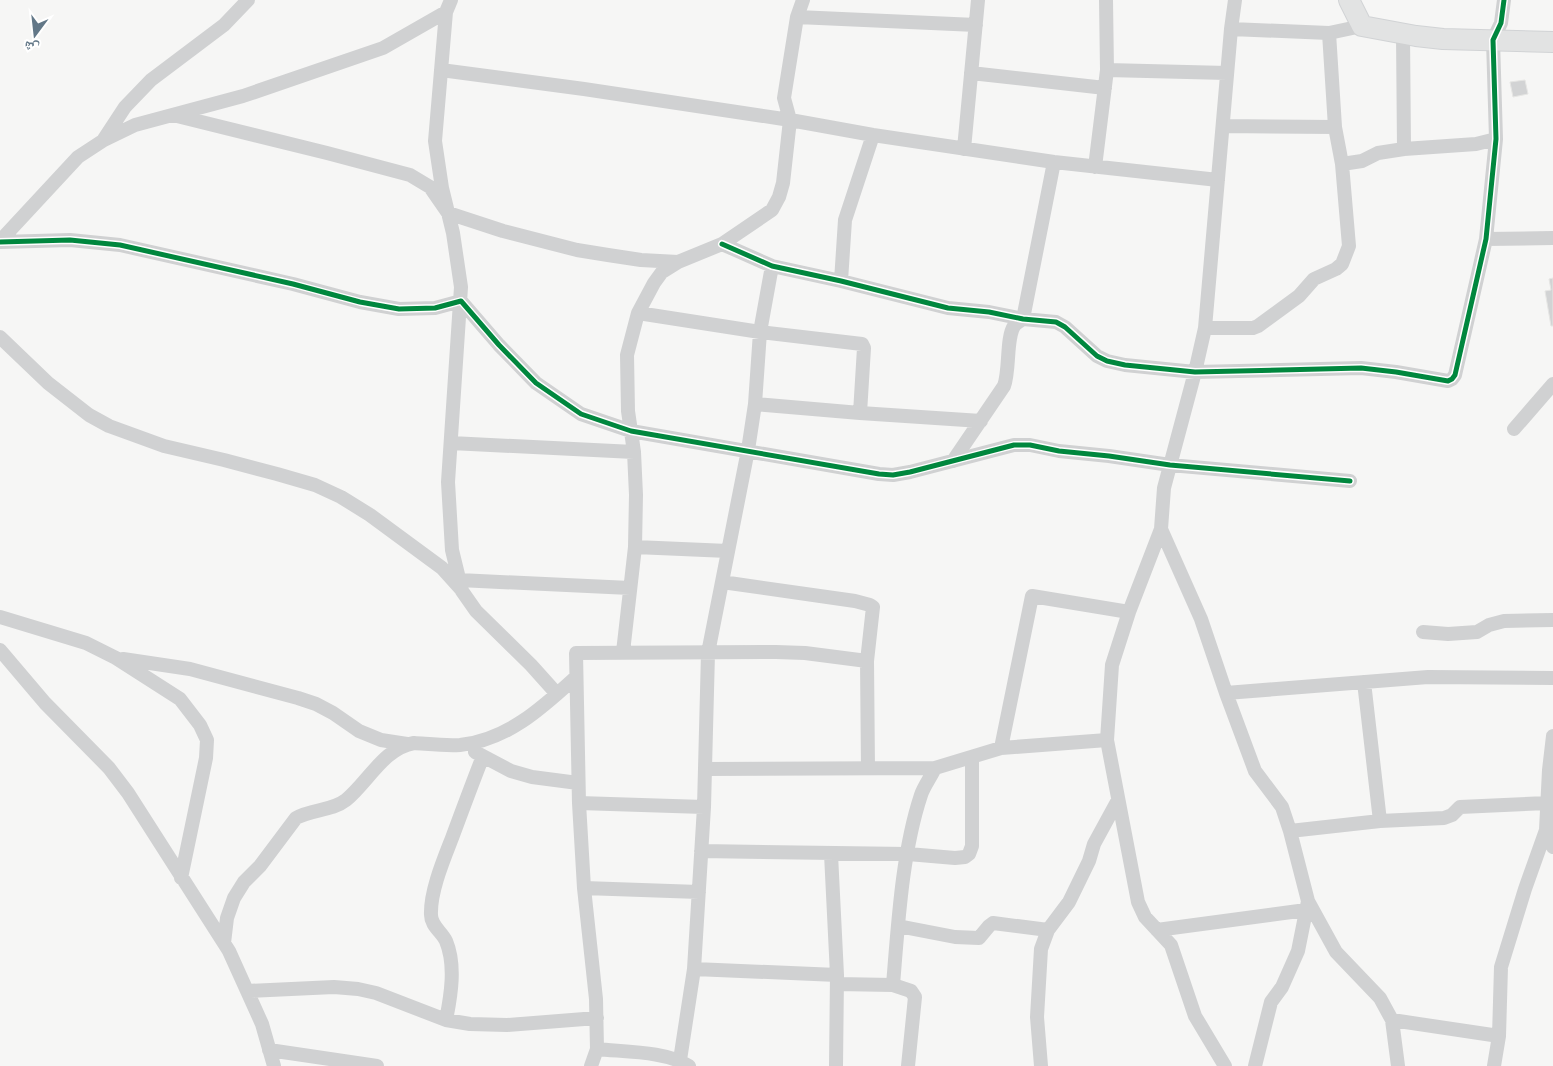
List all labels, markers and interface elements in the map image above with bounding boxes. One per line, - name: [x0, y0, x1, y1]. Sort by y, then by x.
- north arrow: [10, 10, 60, 60]
- text: ش: [22, 37, 41, 58]

